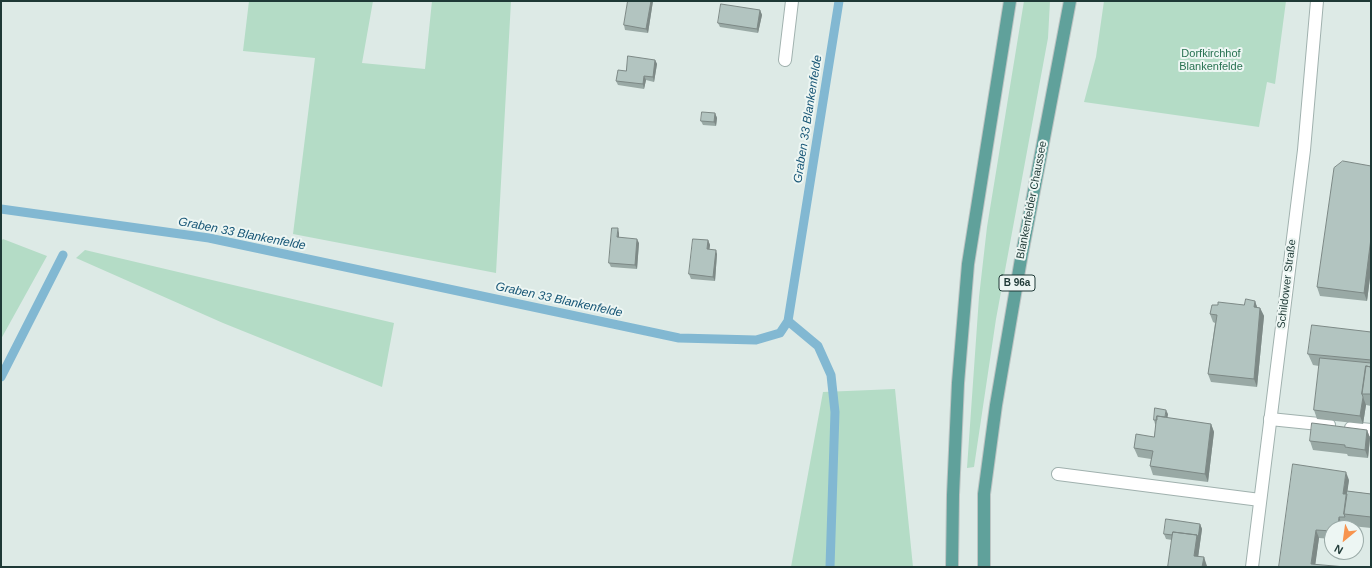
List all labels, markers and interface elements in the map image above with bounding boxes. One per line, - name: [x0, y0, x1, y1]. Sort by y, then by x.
- park label: Dorfkirchhof Blankenfelde: [1179, 47, 1243, 73]
- water label: Graben 33 Blankenfelde: [791, 54, 825, 184]
- street label: Blankenfelder Chaussee: [1014, 140, 1050, 260]
- water label: Graben 33 Blankenfelde: [177, 215, 307, 253]
- street label: Schildower Straße: [1275, 239, 1299, 329]
- road number: B 96a: [999, 275, 1035, 291]
- water label: Graben 33 Blankenfelde: [494, 280, 624, 320]
- north arrow: [1324, 520, 1364, 560]
- text: N: [1332, 542, 1345, 557]

